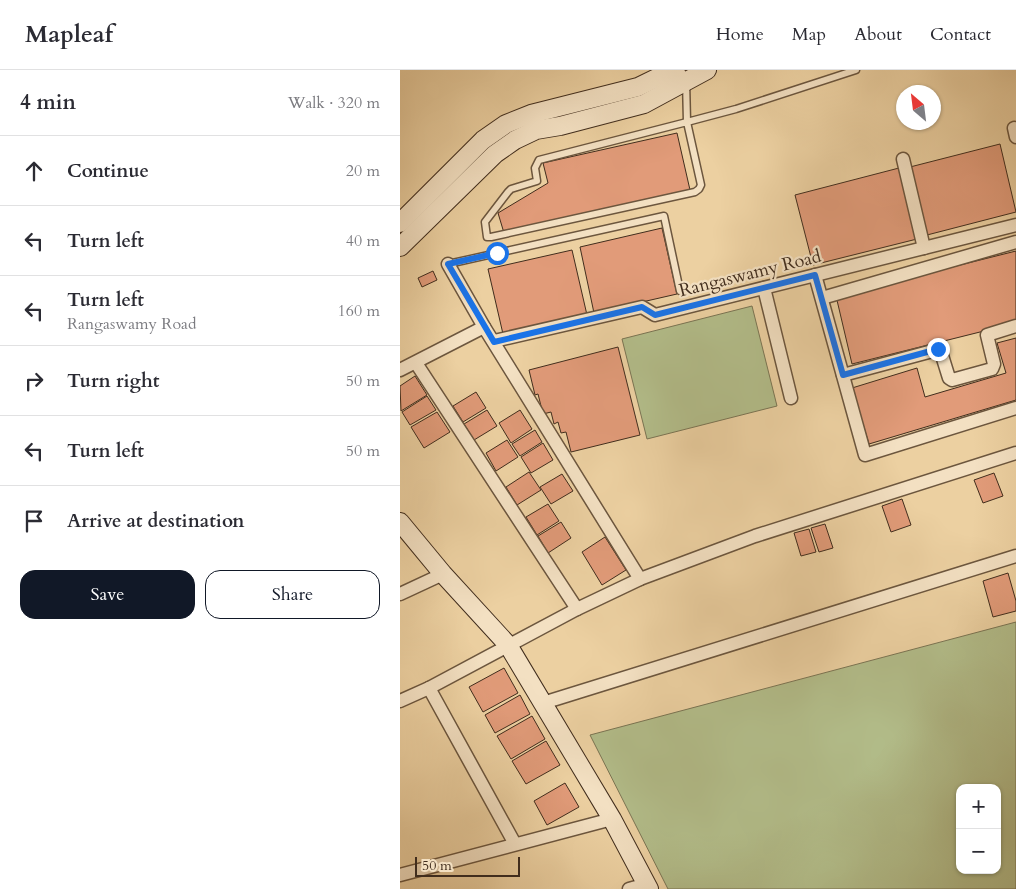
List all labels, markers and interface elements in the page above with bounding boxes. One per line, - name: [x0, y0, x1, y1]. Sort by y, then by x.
- text: Mapleaf: [25, 18, 113, 51]
- text: Home: [716, 22, 764, 47]
- text: Map: [792, 22, 826, 47]
- text: About: [854, 22, 902, 47]
- text: Contact: [930, 22, 991, 47]
- north arrow: [896, 85, 941, 130]
- text: 4 min: [20, 88, 76, 117]
- text: Walk · 320 m: [288, 92, 380, 114]
- icon: ahead: [20, 157, 48, 185]
- text: Continue: [67, 158, 149, 184]
- text: 20 m: [346, 160, 380, 182]
- icon: left: [20, 227, 48, 255]
- text: Turn left: [67, 228, 144, 254]
- text: 40 m: [346, 230, 380, 252]
- route start: [486, 242, 509, 265]
- street label: Rangaswamy Road: [676, 244, 824, 303]
- text: Turn left: [67, 287, 144, 313]
- icon: left: [20, 297, 48, 325]
- text: 160 m: [338, 300, 380, 322]
- text: Rangaswamy Road: [67, 313, 197, 335]
- route end: [927, 338, 950, 361]
- icon: right: [20, 367, 48, 395]
- text: Turn right: [67, 368, 159, 394]
- text: 50 m: [346, 370, 380, 392]
- icon: left: [20, 437, 48, 465]
- text: Turn left: [67, 438, 144, 464]
- text: 50 m: [346, 440, 380, 462]
- icon: arrive: [20, 507, 48, 535]
- text: Arrive at destination: [67, 508, 244, 534]
- button: Save: [20, 570, 195, 619]
- button: Share: [205, 570, 380, 619]
- map controls: [956, 784, 1001, 874]
- button: +: [956, 784, 1001, 829]
- button: −: [956, 829, 1001, 874]
- scale bar: [415, 854, 520, 877]
- text: 50 m: [422, 856, 452, 875]

